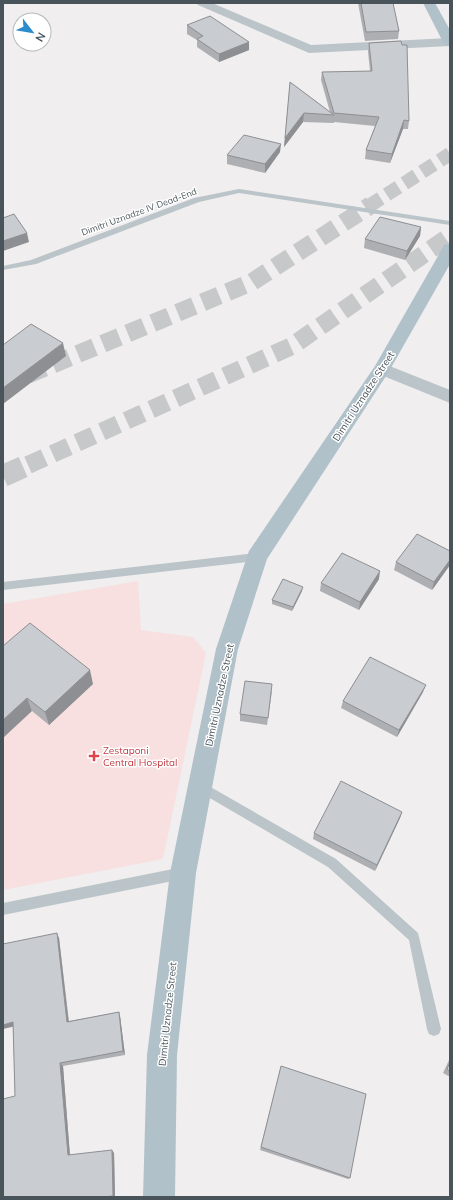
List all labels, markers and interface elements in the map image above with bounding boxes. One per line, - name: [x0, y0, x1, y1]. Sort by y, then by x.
- north arrow: [12, 12, 52, 52]
- text: N: [32, 30, 49, 44]
- street label: Dimitri Uznadze IV Dead-End: [80, 185, 198, 238]
- street label: Dimitri Uznadze Street: [330, 349, 398, 444]
- street label: Dimitri Uznadze Street: [202, 642, 237, 747]
- place label: Zestaponi Central Hospital: [103, 744, 177, 769]
- marker: Zestaponi Central Hospital: [88, 750, 100, 762]
- street label: Dimitri Uznadze Street: [156, 961, 179, 1067]

